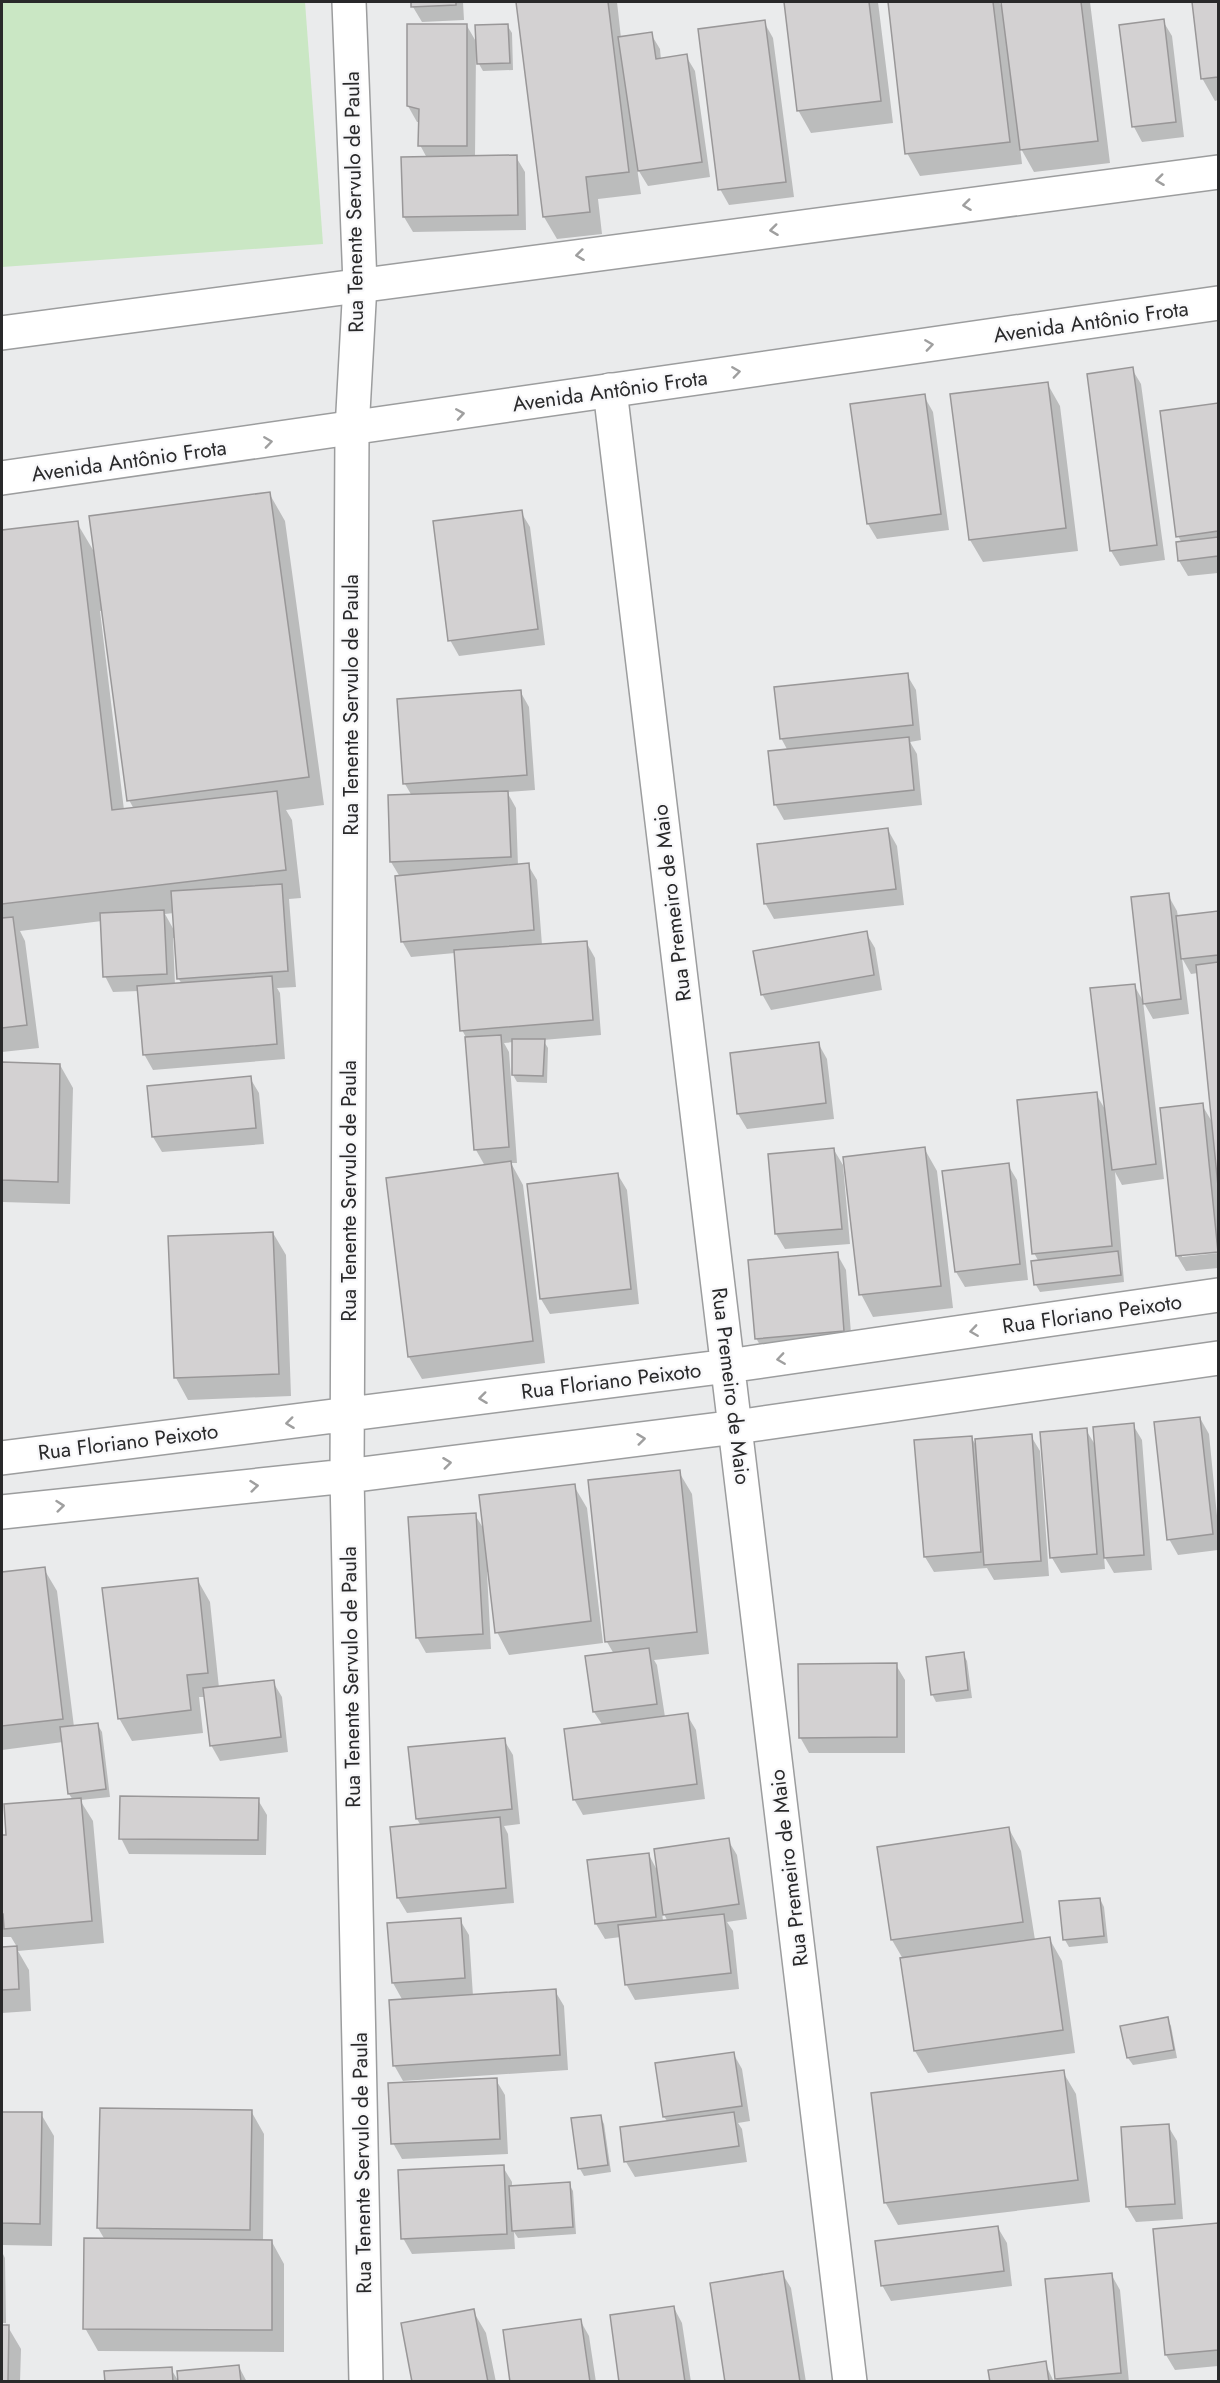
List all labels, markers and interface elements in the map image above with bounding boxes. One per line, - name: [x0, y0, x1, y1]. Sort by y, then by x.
- street label: Rua Tenente Servulo de Paula: [337, 71, 371, 333]
- one-way arrow: [1156, 173, 1165, 185]
- one-way arrow: [963, 198, 972, 210]
- one-way arrow: [769, 223, 778, 236]
- one-way arrow: [576, 249, 585, 261]
- street label: Avenida Antônio Frota: [992, 293, 1190, 351]
- one-way arrow: [925, 339, 934, 351]
- street label: Avenida Antônio Frota: [511, 362, 709, 420]
- one-way arrow: [732, 367, 741, 379]
- one-way arrow: [456, 408, 465, 420]
- street label: Avenida Antônio Frota: [30, 432, 228, 490]
- one-way arrow: [263, 436, 272, 449]
- street label: Rua Tenente Servulo de Paula: [336, 574, 366, 836]
- street label: Rua Premeiro de Maio: [645, 803, 699, 1003]
- street label: Rua Tenente Servulo de Paula: [334, 1060, 364, 1322]
- street label: Rua Premeiro de Maio: [704, 1286, 758, 1486]
- street label: Rua Floriano Peixoto: [1000, 1287, 1184, 1341]
- one-way arrow: [969, 1324, 978, 1336]
- one-way arrow: [776, 1352, 785, 1364]
- street label: Rua Floriano Peixoto: [519, 1355, 703, 1407]
- one-way arrow: [479, 1391, 488, 1404]
- street label: Rua Floriano Peixoto: [36, 1416, 220, 1468]
- one-way arrow: [285, 1416, 294, 1428]
- one-way arrow: [636, 1433, 645, 1446]
- one-way arrow: [443, 1457, 452, 1470]
- one-way arrow: [249, 1480, 258, 1492]
- one-way arrow: [55, 1500, 64, 1513]
- street label: Rua Tenente Servulo de Paula: [334, 1546, 368, 1808]
- street label: Rua Premeiro de Maio: [762, 1768, 816, 1968]
- street label: Rua Tenente Servulo de Paula: [345, 2032, 379, 2294]

